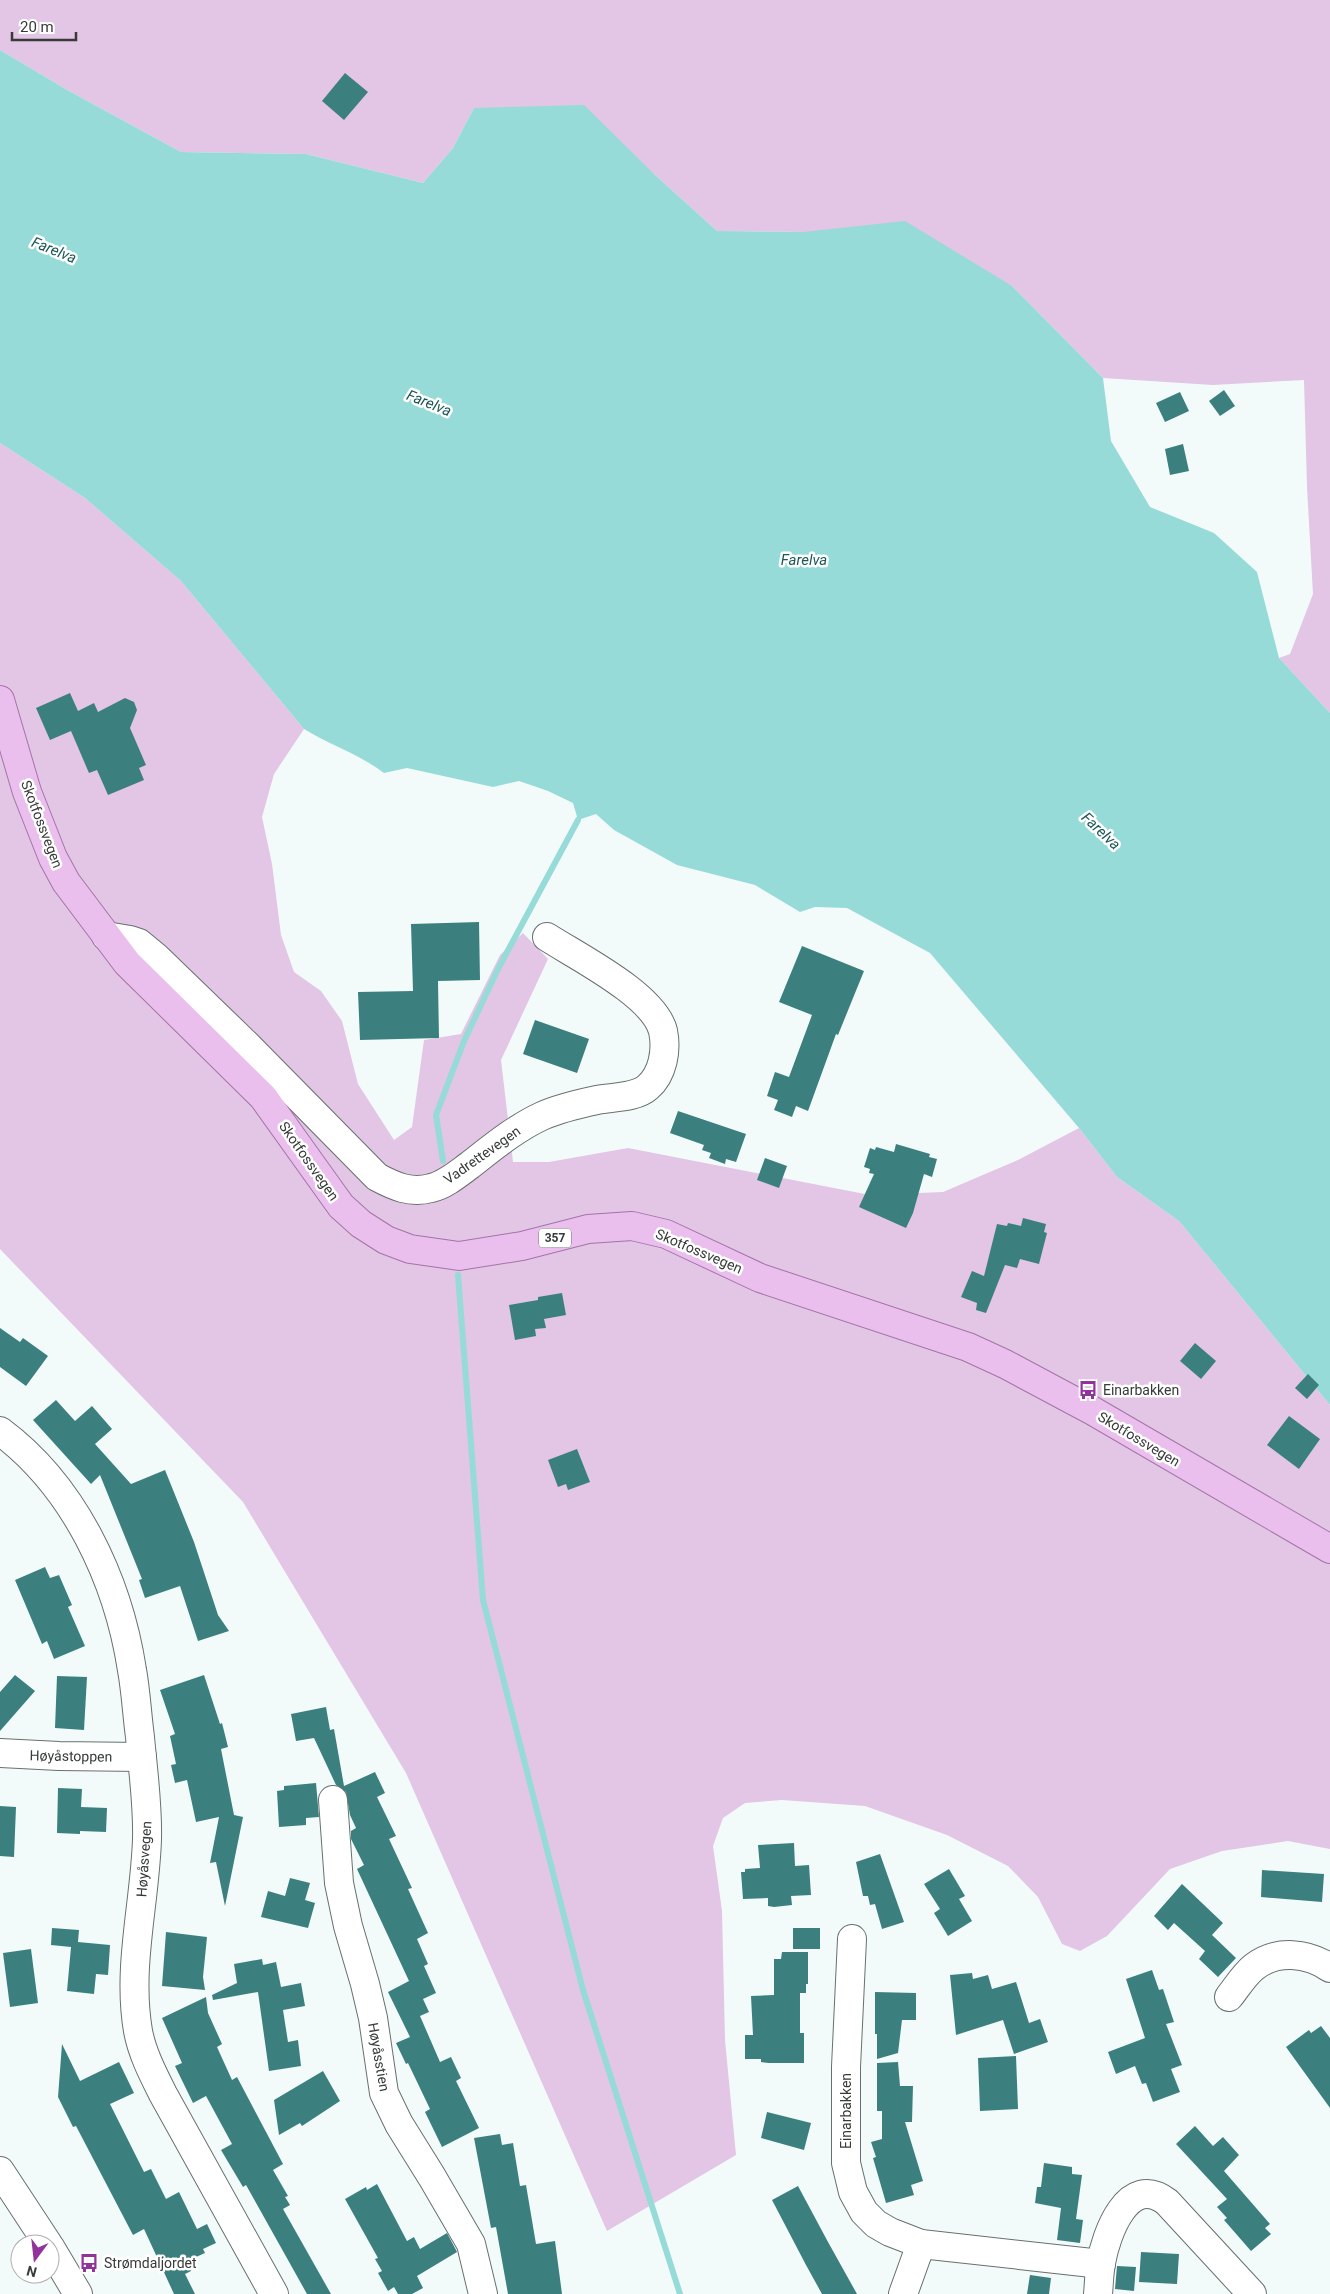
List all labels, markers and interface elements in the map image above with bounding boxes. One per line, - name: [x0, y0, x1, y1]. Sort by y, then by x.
- scale bar: [12, 10, 76, 42]
- text: 20 m: [20, 18, 54, 36]
- water label: Farelva: [29, 233, 79, 267]
- water label: Farelva: [404, 386, 454, 420]
- water label: Farelva: [781, 551, 827, 569]
- street label: Skotfossvegen: [18, 778, 66, 870]
- water label: Farelva: [1078, 809, 1124, 854]
- street label: Skotfossvegen: [276, 1119, 342, 1203]
- street label: Vadrettevegen: [441, 1123, 523, 1187]
- street label: Skotfossvegen: [653, 1226, 745, 1276]
- road number: 357: [539, 1228, 571, 1248]
- bus stop icon: Einarbakken: [1077, 1379, 1099, 1401]
- place label: Einarbakken: [1103, 1382, 1179, 1398]
- street label: Skotfossvegen: [1095, 1408, 1183, 1470]
- street label: Høyåstoppen: [30, 1747, 112, 1765]
- street label: Høyåsvegen: [133, 1820, 155, 1898]
- street label: Høyåsstien: [365, 2021, 393, 2093]
- street label: Einarbakken: [838, 2073, 854, 2149]
- north arrow: [10, 2234, 60, 2284]
- bus stop icon: Strømdaljordet: [78, 2252, 100, 2274]
- place label: Strømdaljordet: [104, 2255, 197, 2271]
- text: N: [25, 2263, 38, 2281]

